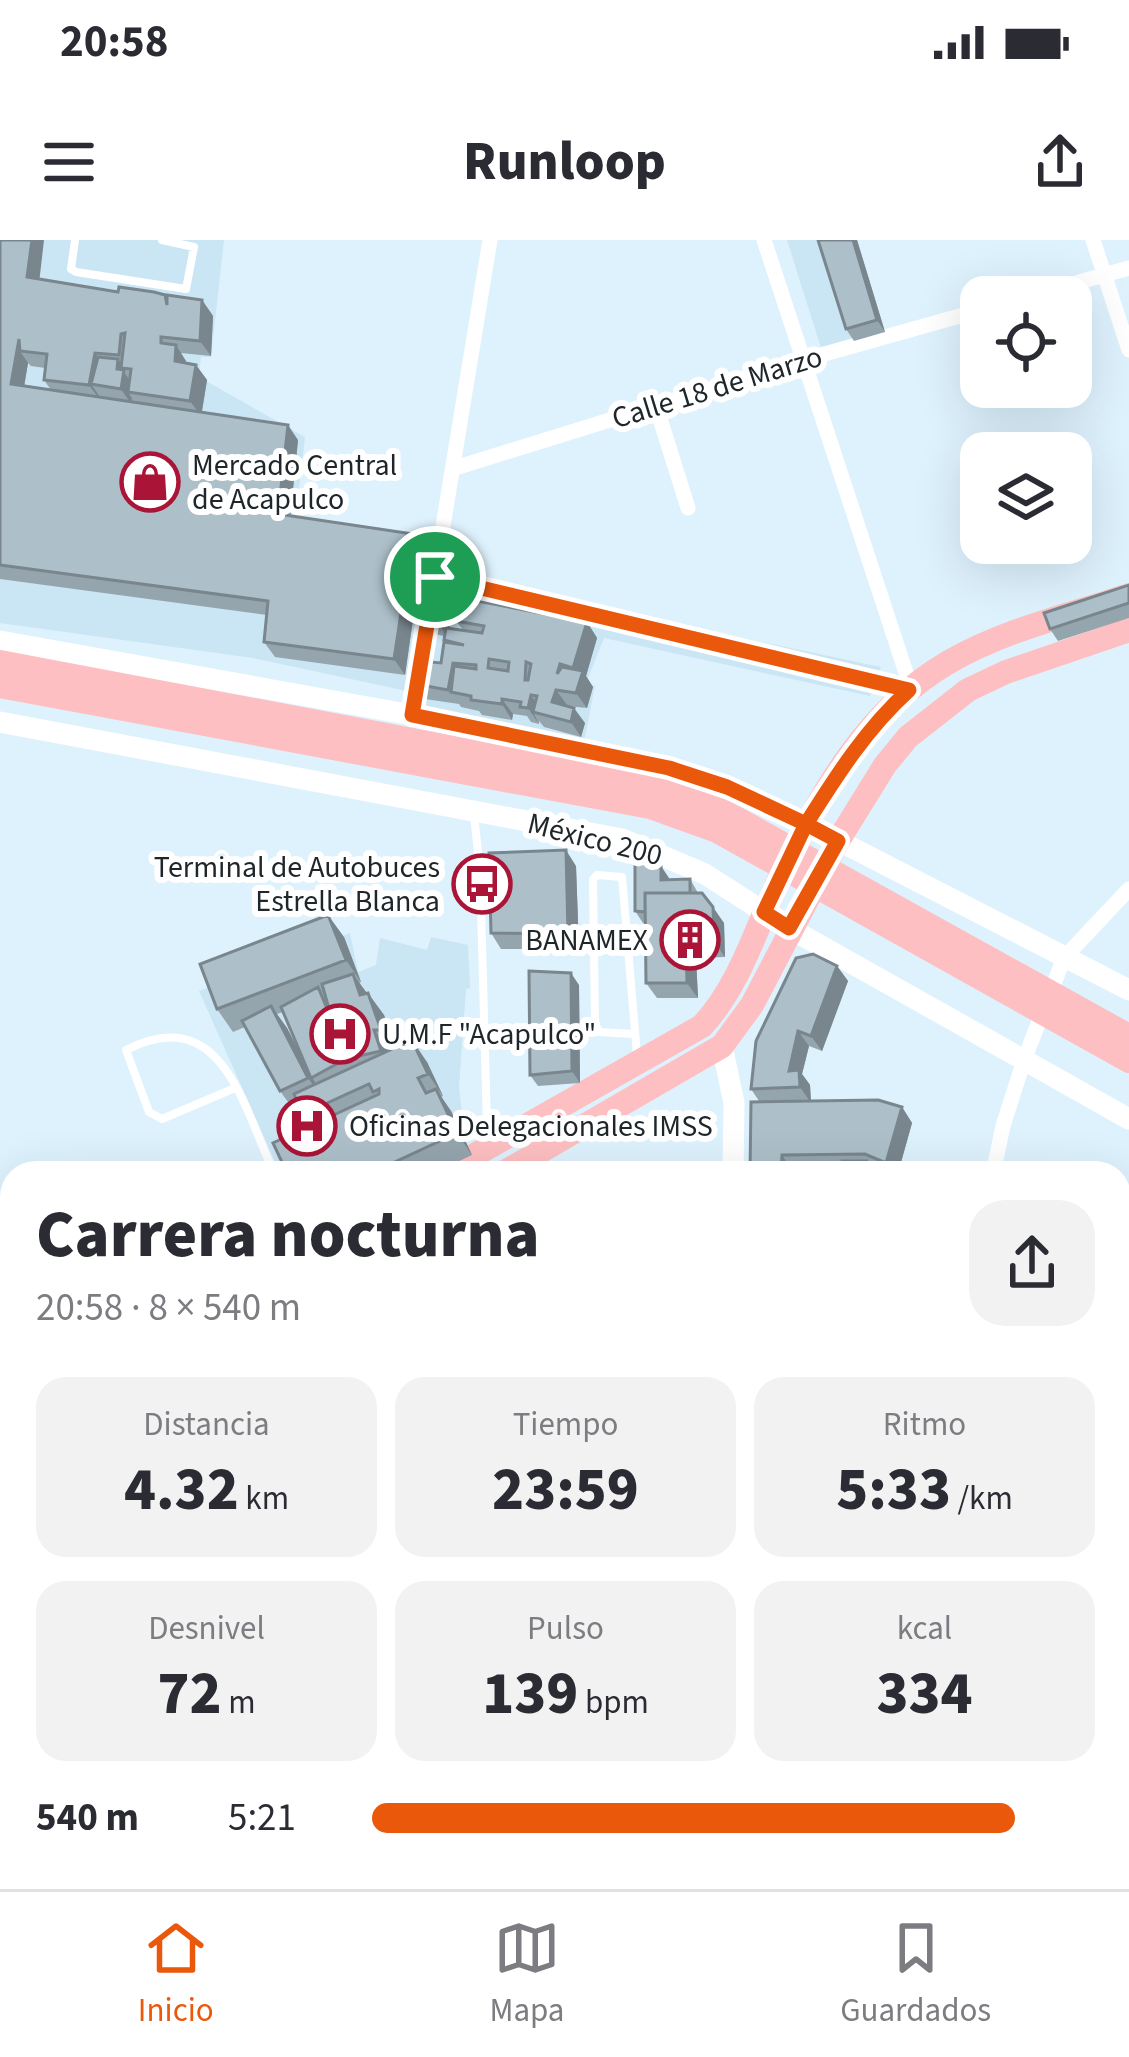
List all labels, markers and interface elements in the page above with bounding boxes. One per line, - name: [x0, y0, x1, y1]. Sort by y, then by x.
- text: 20:58: [60, 10, 169, 74]
- text: Runloop: [463, 124, 666, 201]
- icon: menu: [36, 129, 102, 195]
- icon: share: [1027, 129, 1093, 195]
- map controls: [960, 276, 1092, 564]
- button: locate: [960, 276, 1092, 408]
- street label: Calle 18 de Marzo: [607, 335, 828, 440]
- button: layers: [960, 432, 1092, 564]
- place label: Mercado Central de Acapulco: [192, 444, 397, 521]
- shop icon: Mercado Central de Acapulco: [119, 451, 181, 513]
- pin: [384, 526, 486, 628]
- icon: arrive: [402, 544, 468, 610]
- street label: México 200: [523, 802, 667, 877]
- place label: Terminal de Autobuces Estrella Blanca: [154, 846, 440, 923]
- bus stop icon: Terminal de Autobuces Estrella Blanca: [451, 853, 513, 915]
- building icon: BANAMEX: [659, 909, 721, 971]
- place label: BANAMEX: [525, 919, 648, 962]
- hospital icon: U.M.F "Acapulco": [309, 1003, 371, 1065]
- place label: U.M.F "Acapulco": [382, 1013, 596, 1056]
- hospital icon: Oficinas Delegacionales IMSS: [276, 1095, 338, 1157]
- place label: Oficinas Delegacionales IMSS: [349, 1105, 713, 1148]
- text: Carrera nocturna: [36, 1188, 540, 1282]
- button: share: [969, 1200, 1095, 1326]
- text: 20:58 · 8 × 540 m: [36, 1280, 301, 1336]
- text: Distancia: [143, 1401, 270, 1448]
- text: Tiempo: [513, 1401, 618, 1448]
- text: Ritmo: [883, 1401, 966, 1448]
- text: 4.32: [124, 1448, 239, 1533]
- text: 23:59: [492, 1448, 639, 1533]
- text: 5:33: [836, 1448, 951, 1533]
- text: km: [239, 1475, 289, 1522]
- text: /km: [951, 1475, 1013, 1522]
- text: Desnivel: [148, 1605, 265, 1652]
- text: Pulso: [527, 1605, 604, 1652]
- text: kcal: [897, 1605, 952, 1652]
- text: 72: [157, 1652, 222, 1737]
- text: 139: [482, 1652, 578, 1737]
- text: 334: [876, 1652, 973, 1737]
- text: m: [222, 1679, 256, 1726]
- text: bpm: [578, 1679, 649, 1726]
- text: 540 m: [36, 1790, 139, 1846]
- text: 5:21: [228, 1790, 296, 1846]
- tab: Inicio: [138, 1915, 214, 2034]
- tab: Mapa: [489, 1915, 565, 2034]
- tab: Guardados: [840, 1915, 991, 2034]

